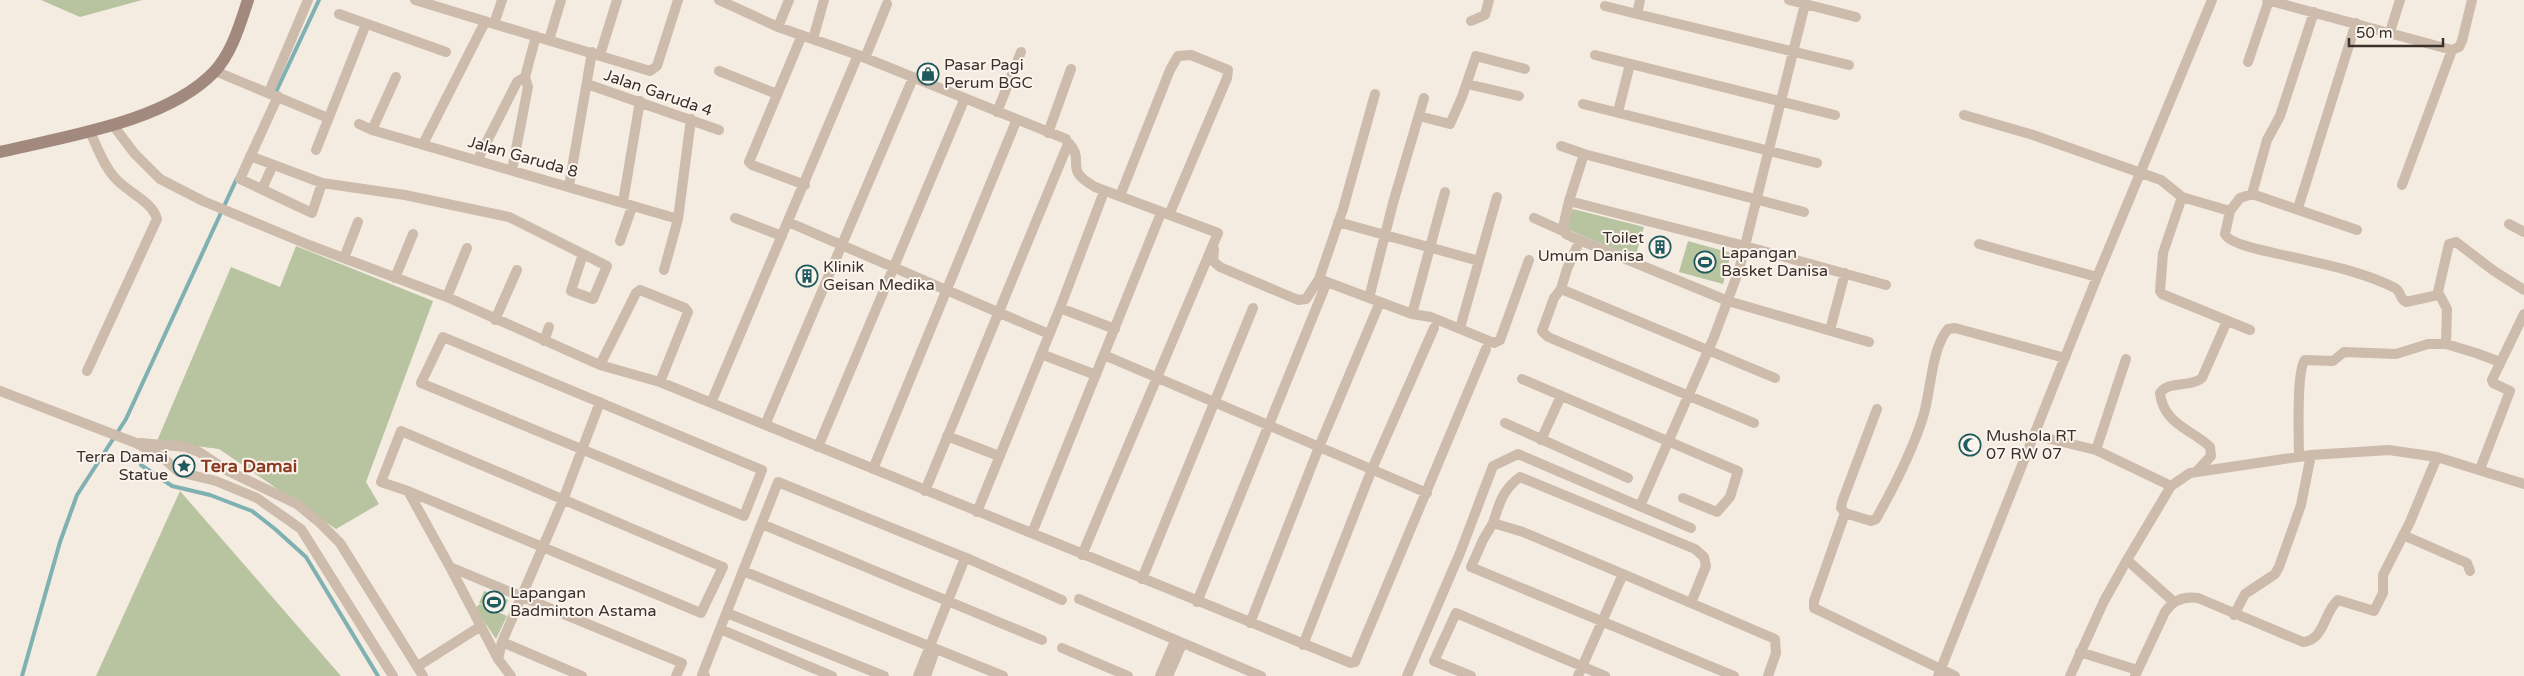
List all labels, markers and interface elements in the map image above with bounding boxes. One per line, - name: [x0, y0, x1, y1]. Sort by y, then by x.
- scale bar: [2349, 15, 2443, 47]
- text: 50 m: [2356, 24, 2393, 42]
- place label: Pasar Pagi Perum BGC: [944, 55, 1033, 93]
- shop icon: Pasar Pagi Perum BGC: [916, 62, 940, 86]
- street label: Jalan Garuda 4: [601, 65, 715, 121]
- street label: Jalan Garuda 8: [466, 132, 580, 182]
- place label: Toilet Umum Danisa: [1538, 228, 1644, 266]
- building icon: Toilet Umum Danisa: [1648, 235, 1672, 259]
- place label: Lapangan Basket Danisa: [1721, 243, 1828, 281]
- sports icon: Lapangan Basket Danisa: [1693, 250, 1717, 274]
- place label: Klinik Geisan Medika: [823, 257, 935, 295]
- building icon: Klinik Geisan Medika: [795, 264, 819, 288]
- place label: Mushola RT 07 RW 07: [1986, 426, 2077, 464]
- mosque icon: Mushola RT 07 RW 07: [1958, 433, 1982, 457]
- place label: Terra Damai Statue: [76, 447, 168, 485]
- place icon: Terra Damai Statue: [172, 454, 196, 478]
- district label: Tera Damai: [200, 455, 297, 477]
- place label: Lapangan Badminton Astama: [510, 583, 656, 621]
- sports icon: Lapangan Badminton Astama: [482, 590, 506, 614]

